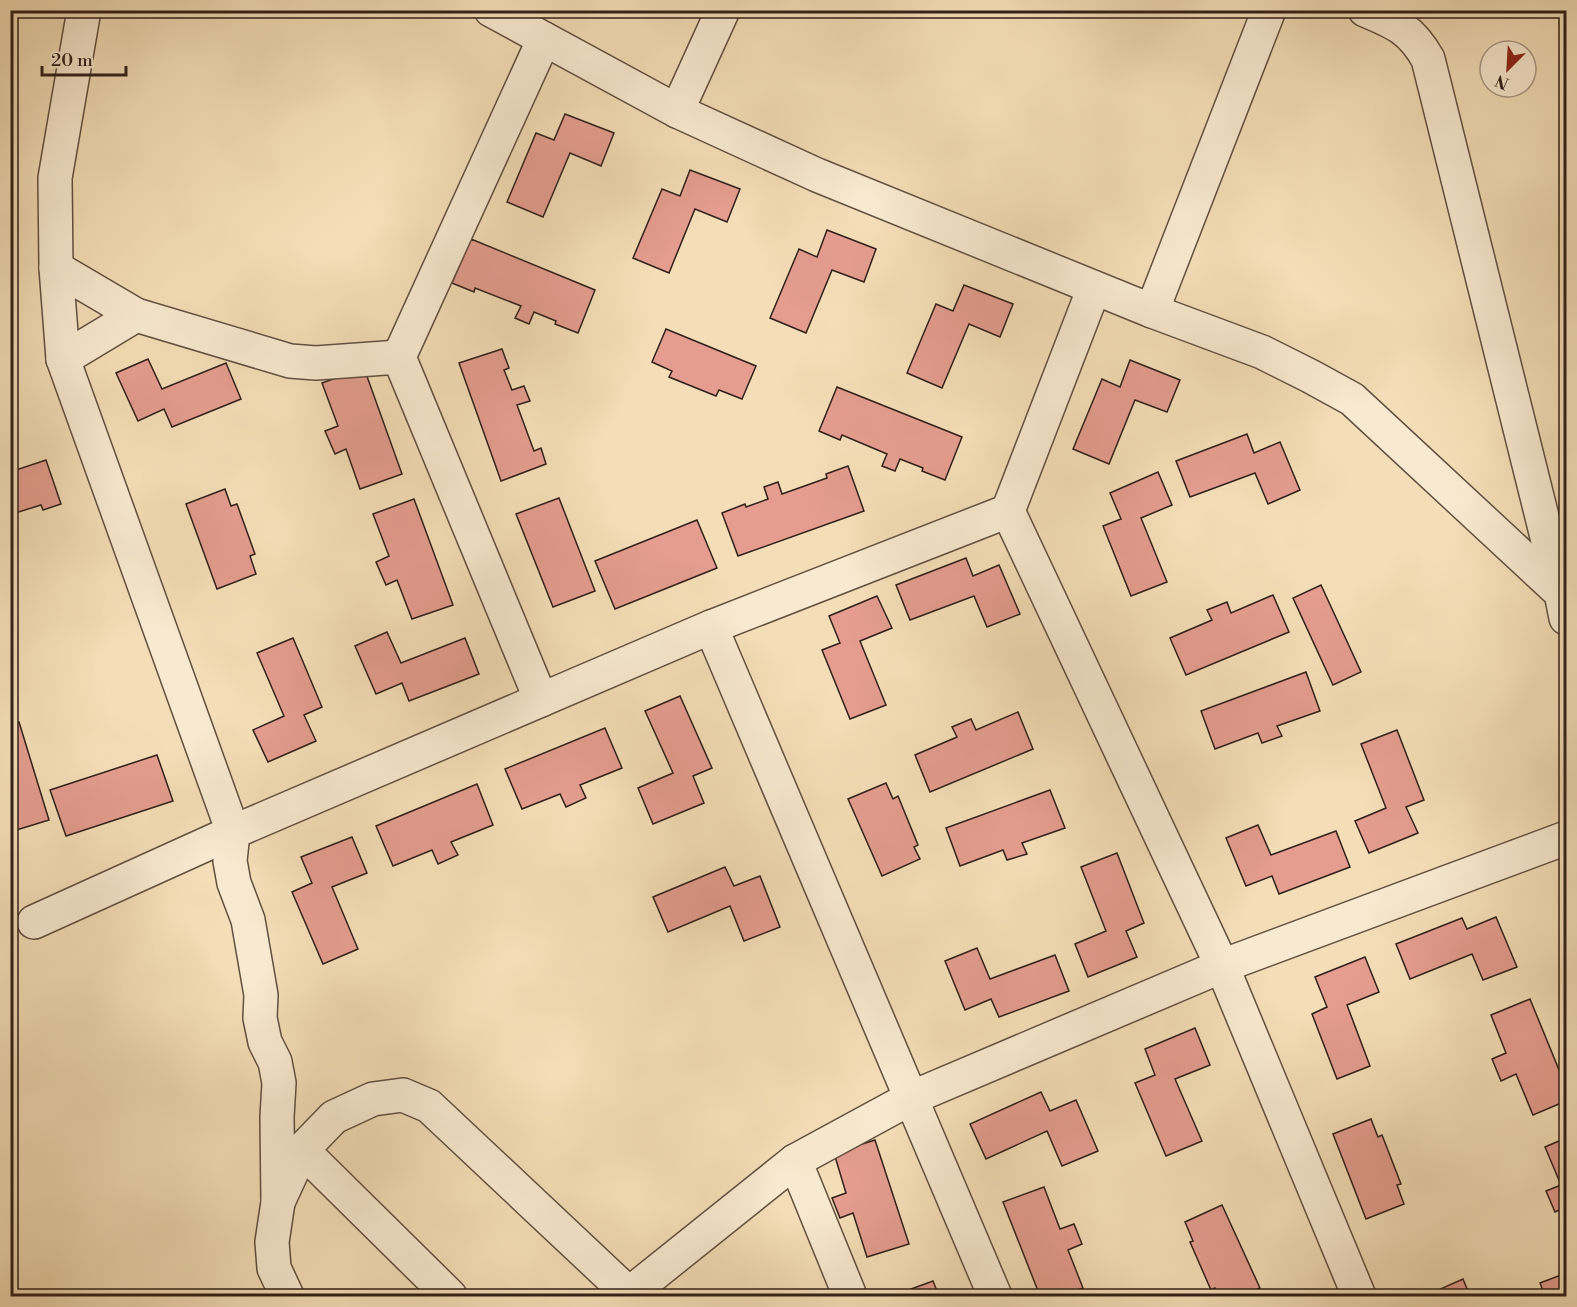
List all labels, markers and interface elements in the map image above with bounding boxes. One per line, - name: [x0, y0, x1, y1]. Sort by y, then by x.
- scale bar: [42, 39, 126, 77]
- north arrow: [1478, 39, 1538, 99]
- text: 20 m: [51, 49, 93, 72]
- text: N: [1492, 70, 1512, 93]

